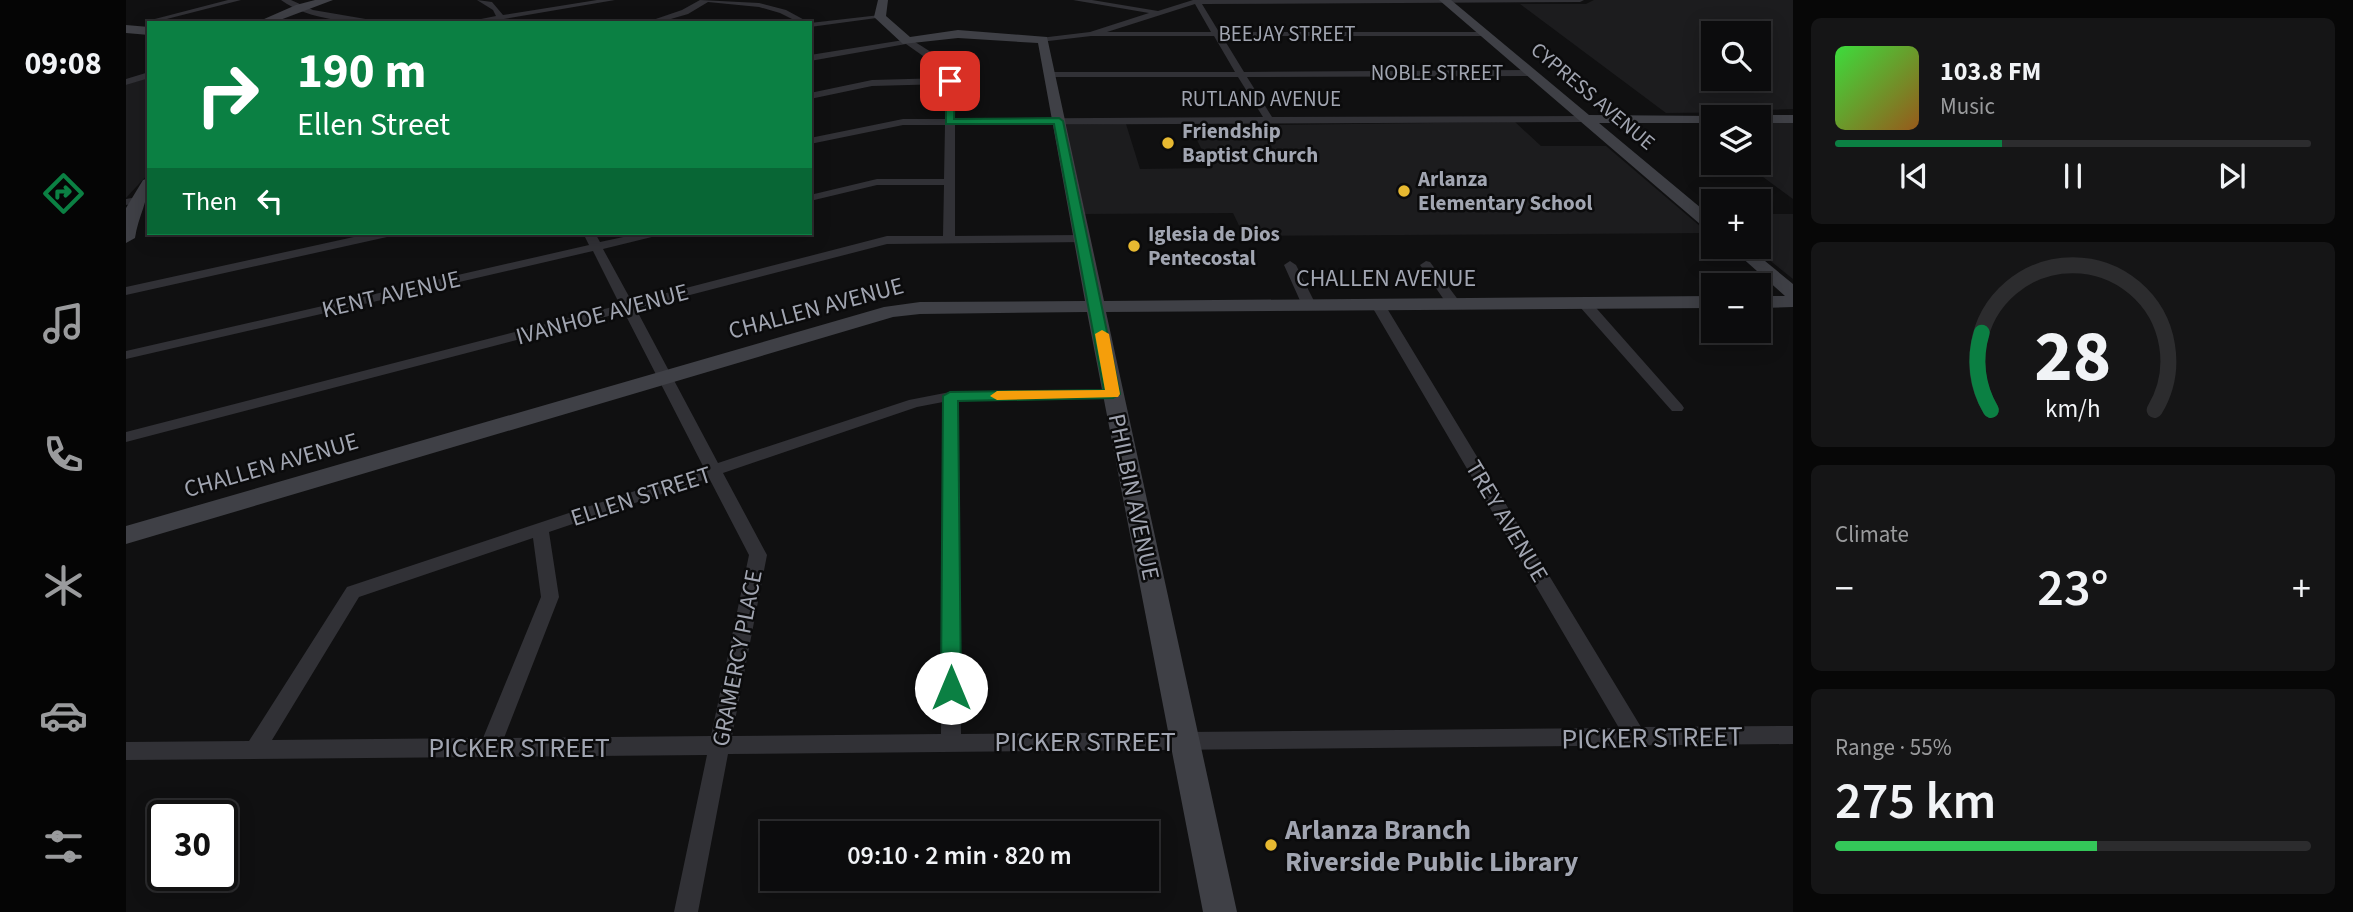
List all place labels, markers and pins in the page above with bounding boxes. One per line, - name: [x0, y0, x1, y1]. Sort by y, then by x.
- pin: [920, 51, 980, 111]
- place label: Friendship Baptist Church: [1182, 116, 1318, 170]
- marker: Friendship Baptist Church: [1160, 135, 1176, 151]
- place label: Arlanza Elementary School: [1417, 164, 1592, 218]
- marker: Arlanza Elementary School: [1396, 183, 1412, 199]
- place label: Iglesia de Dios Pentecostal: [1148, 219, 1280, 273]
- marker: Iglesia de Dios Pentecostal: [1126, 238, 1142, 254]
- place label: Arlanza Branch Riverside Public Library: [1284, 810, 1579, 882]
- marker: Arlanza Branch Riverside Public Library: [1263, 837, 1279, 853]

